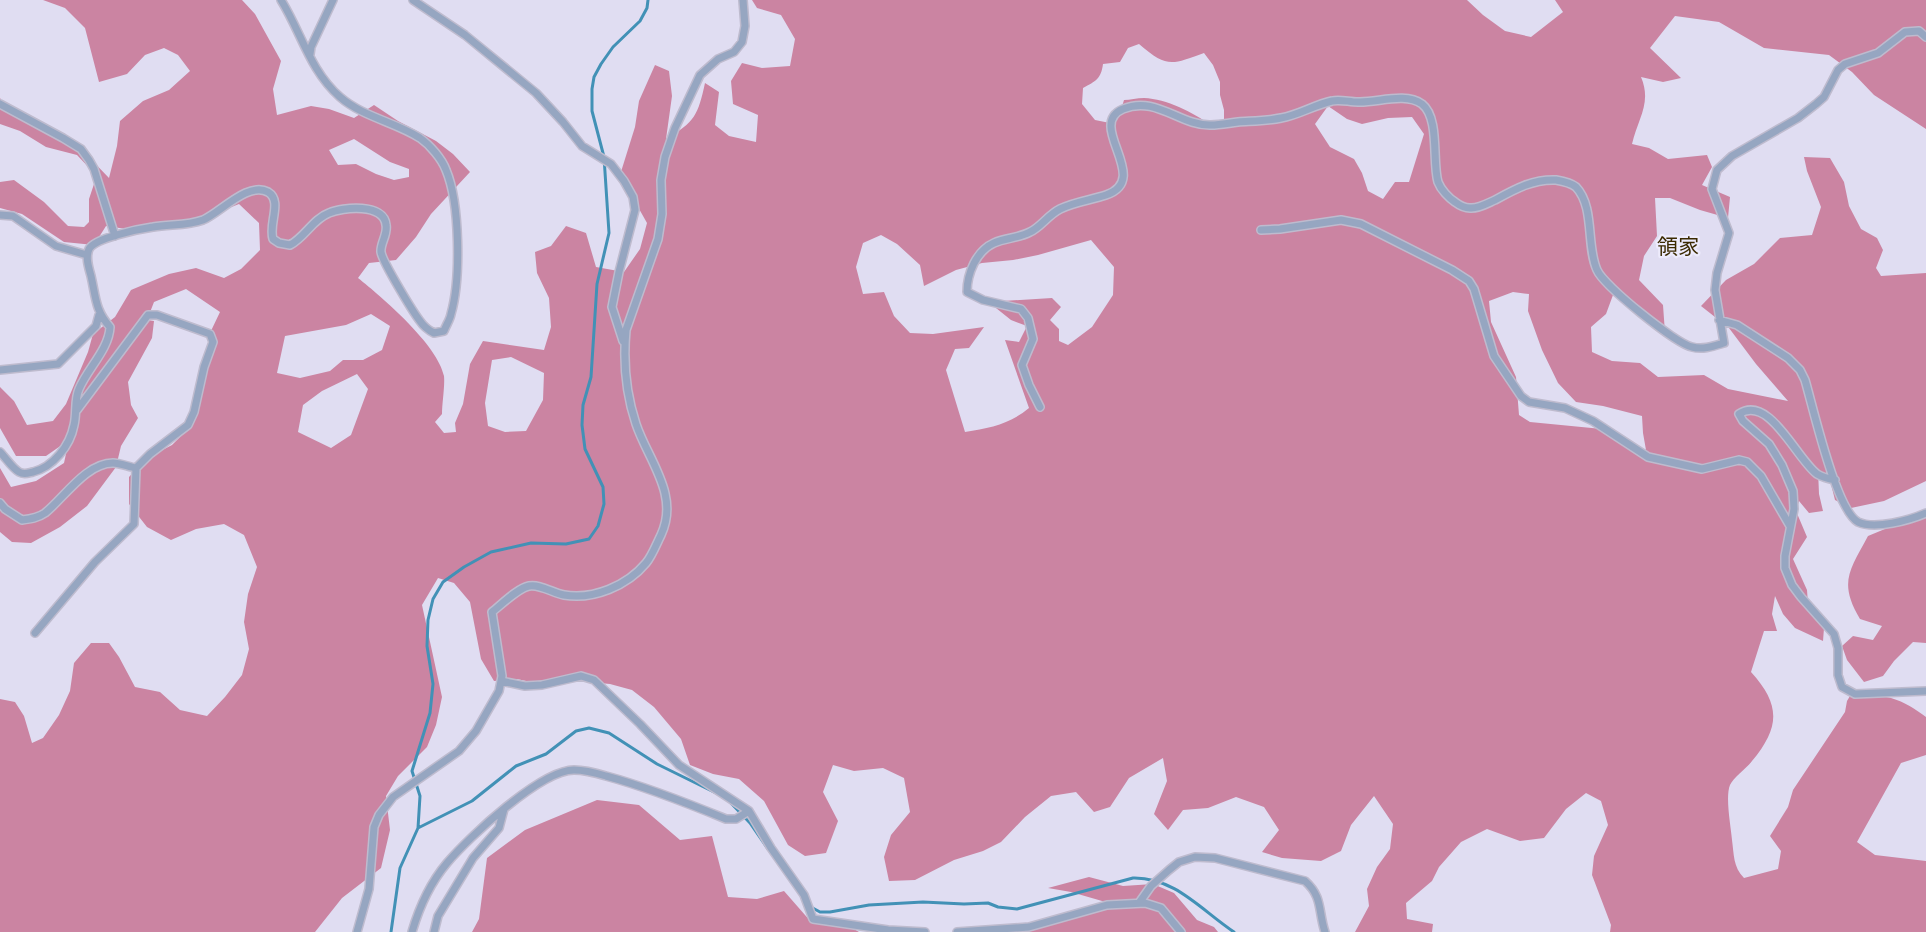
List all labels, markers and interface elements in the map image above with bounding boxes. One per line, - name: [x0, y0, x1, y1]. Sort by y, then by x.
- district label: 領家: [1657, 232, 1699, 261]

